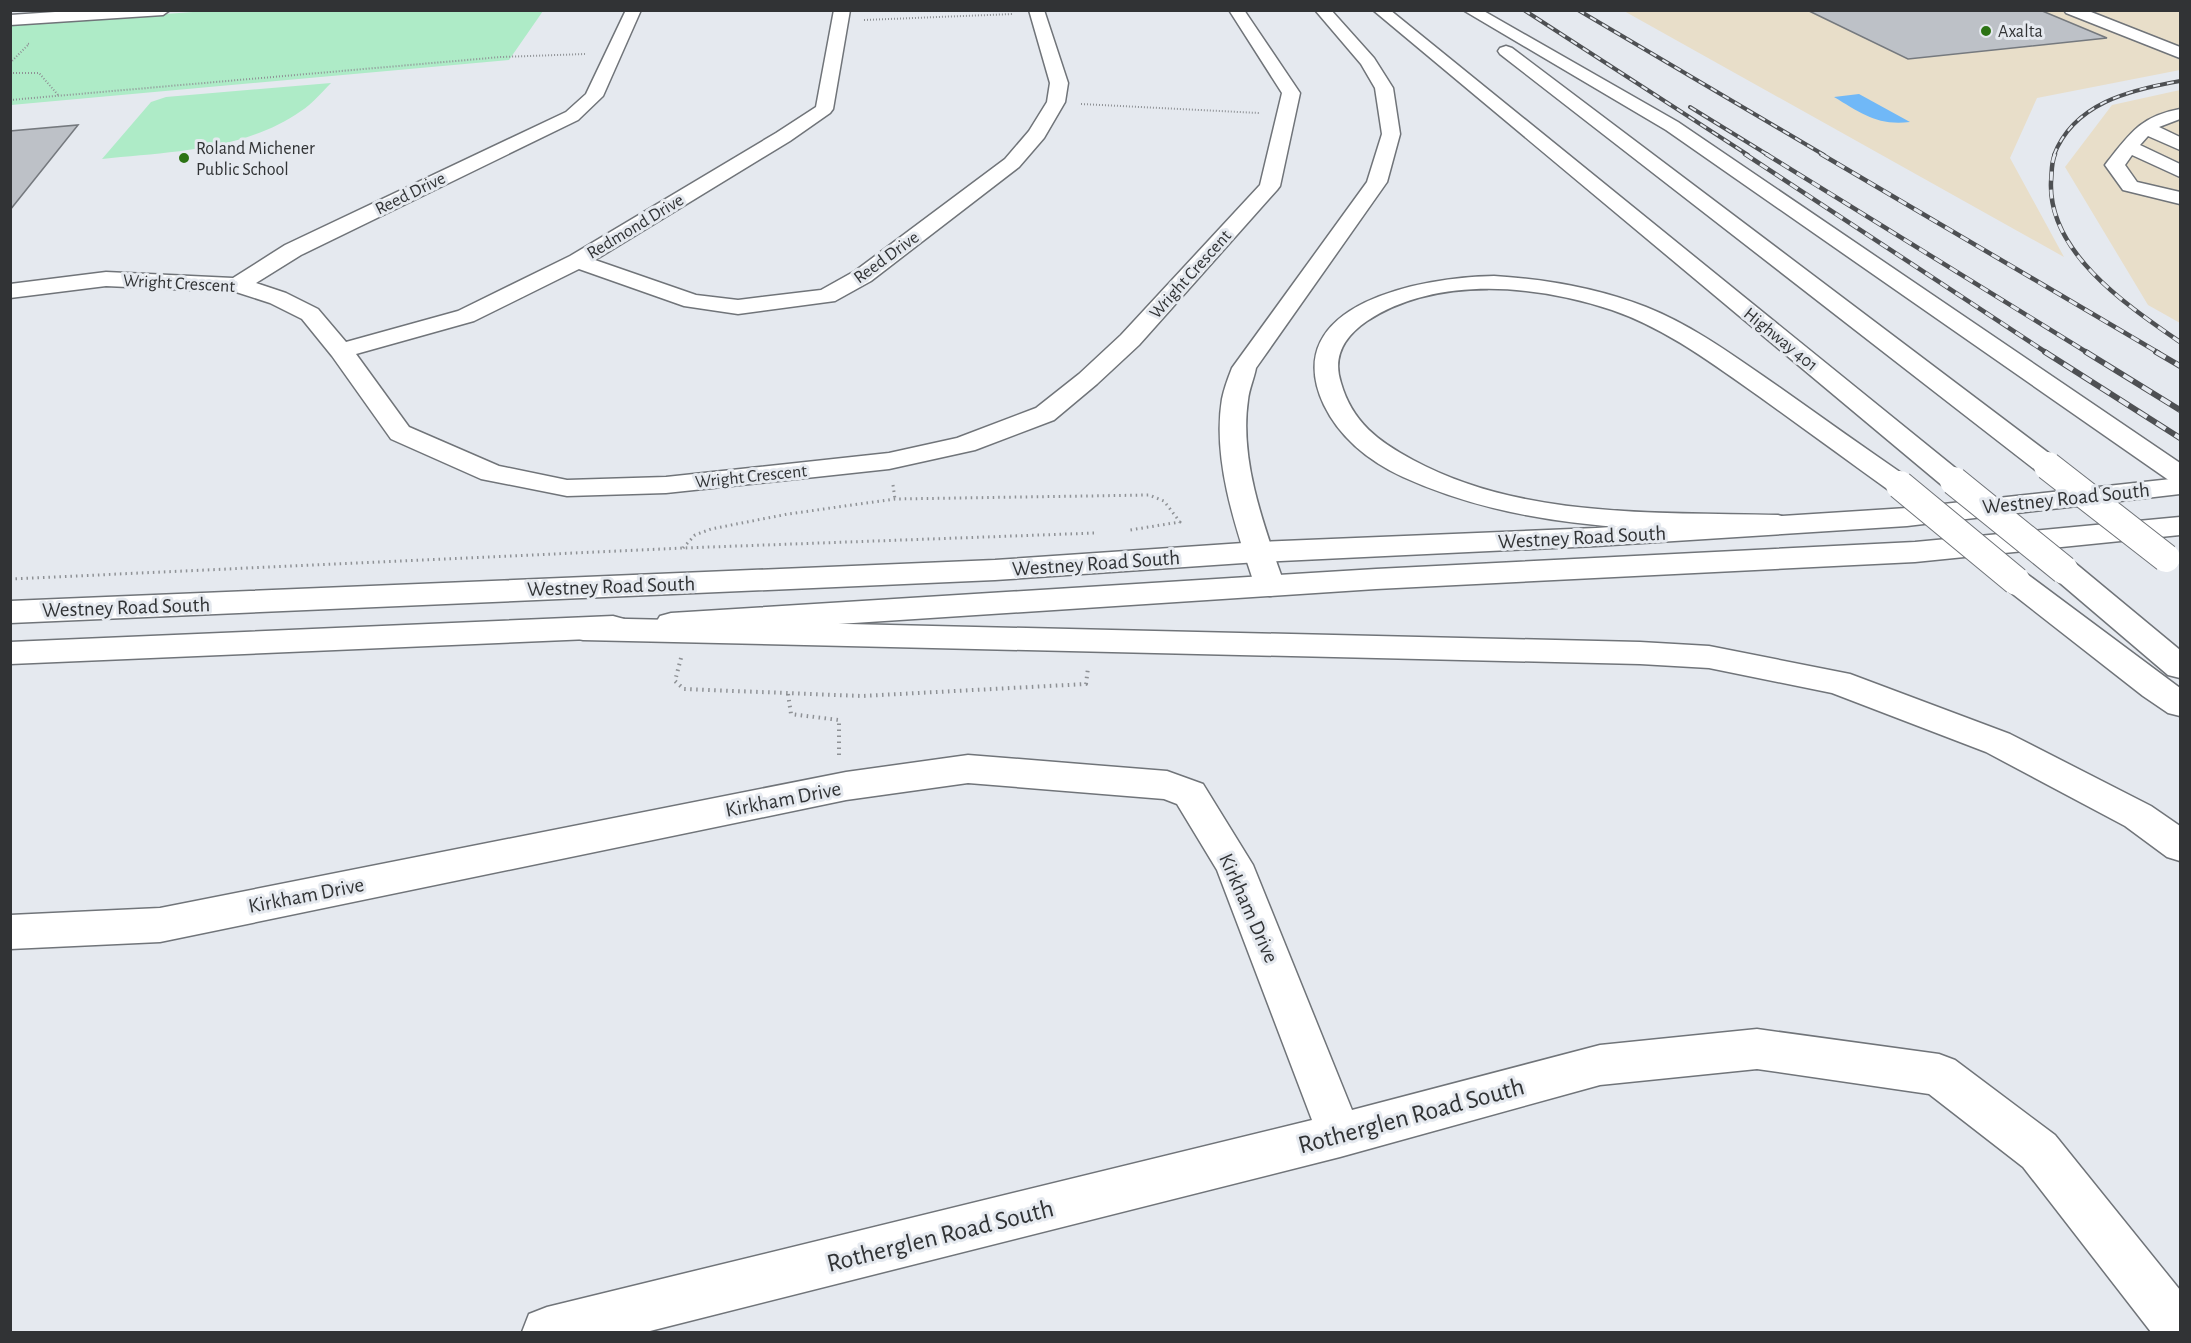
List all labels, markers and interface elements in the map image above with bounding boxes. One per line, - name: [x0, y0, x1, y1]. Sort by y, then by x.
- place label: Axalta: [1998, 23, 2043, 41]
- marker: Axalta: [1979, 24, 1993, 38]
- place label: Roland Michener Public School: [196, 140, 315, 179]
- marker: Roland Michener Public School: [177, 151, 191, 165]
- street label: Reed Drive: [372, 169, 448, 219]
- street label: Redmond Drive: [584, 191, 687, 263]
- street label: Wright Crescent: [1146, 227, 1235, 322]
- street label: Reed Drive: [851, 228, 922, 287]
- street label: Wright Crescent: [122, 272, 236, 296]
- street label: Highway 401: [1740, 305, 1821, 375]
- street label: Wright Crescent: [694, 462, 808, 492]
- street label: Westney Road South: [1981, 479, 2151, 518]
- street label: Westney Road South: [1497, 523, 1667, 552]
- street label: Westney Road South: [1011, 547, 1181, 580]
- street label: Westney Road South: [527, 573, 695, 600]
- street label: Westney Road South: [42, 594, 210, 621]
- street label: Kirkham Drive: [724, 778, 843, 821]
- street label: Kirkham Drive: [1215, 850, 1282, 966]
- street label: Kirkham Drive: [247, 874, 366, 917]
- street label: Rotherglen Road South: [1295, 1073, 1527, 1159]
- street label: Rotherglen Road South: [824, 1195, 1056, 1277]

